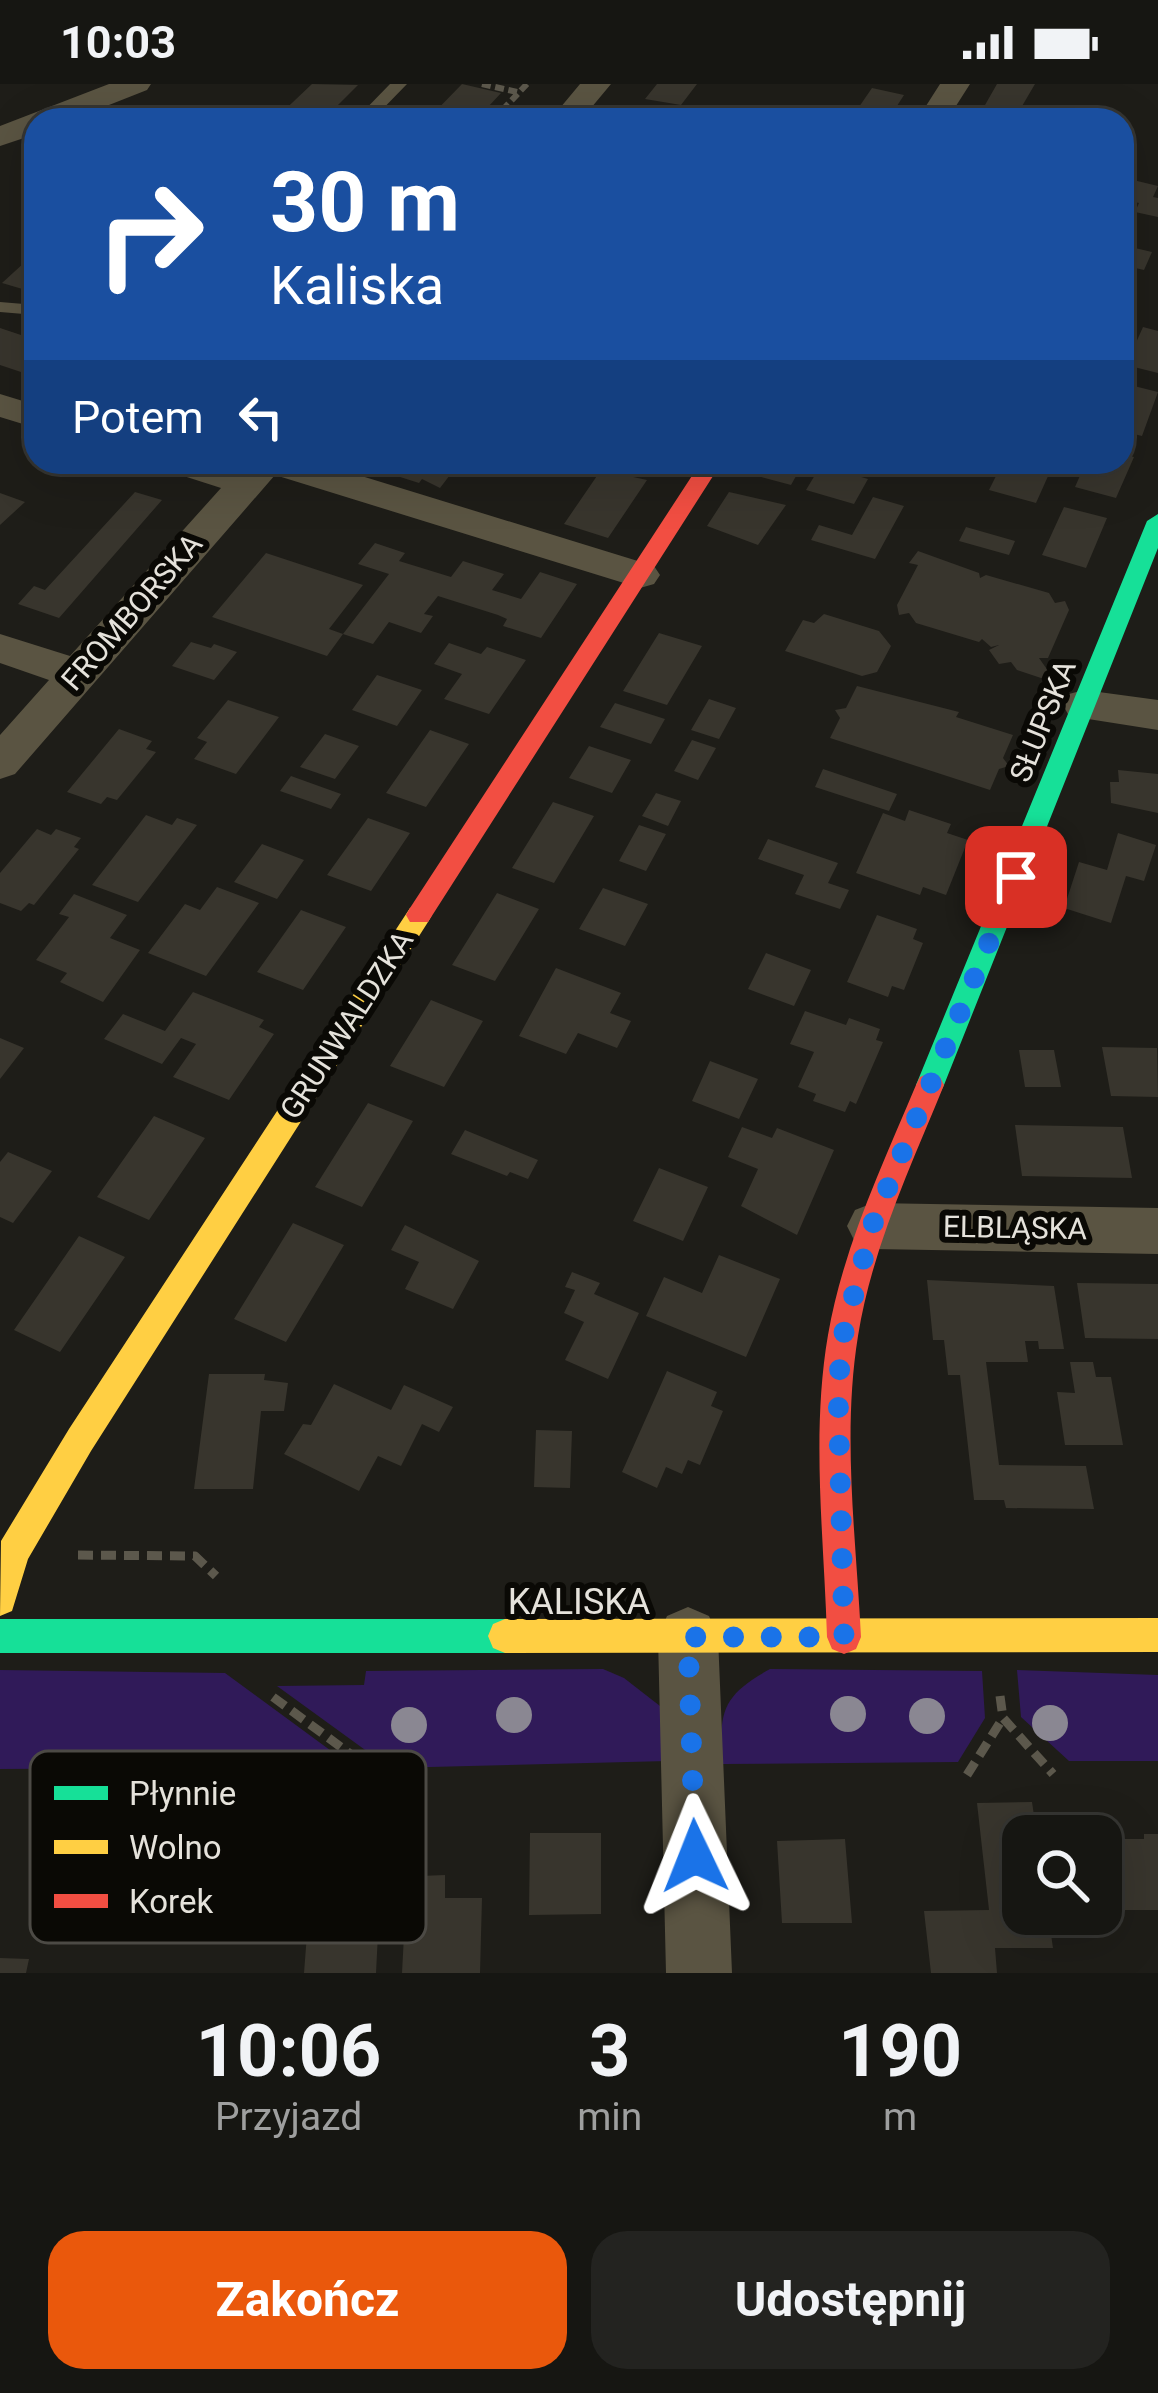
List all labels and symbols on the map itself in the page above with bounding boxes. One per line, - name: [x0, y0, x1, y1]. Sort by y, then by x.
- street label: FROMBORSKA: [54, 526, 209, 697]
- street label: SŁUPSKA: [1002, 654, 1083, 787]
- pin: [965, 826, 1067, 928]
- street label: GRUNWALDZKA: [273, 924, 421, 1125]
- street label: ELBLĄSKA: [943, 1209, 1088, 1246]
- street label: KALISKA: [508, 1581, 651, 1623]
- legend: [30, 1751, 426, 1943]
- text: Płynnie: [129, 1774, 236, 1813]
- position arrow: [632, 1793, 758, 1919]
- text: Wolno: [129, 1828, 222, 1867]
- text: Korek: [129, 1882, 213, 1921]

